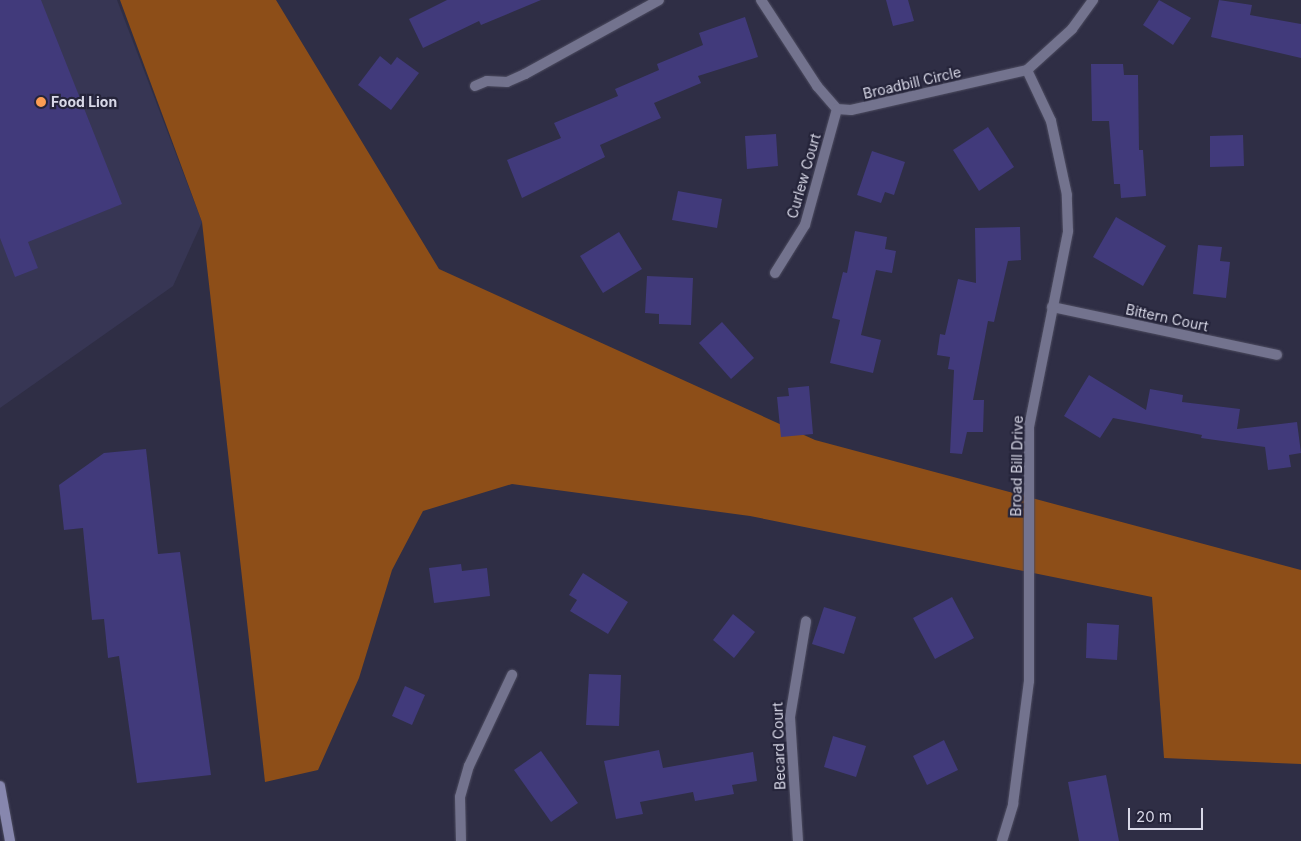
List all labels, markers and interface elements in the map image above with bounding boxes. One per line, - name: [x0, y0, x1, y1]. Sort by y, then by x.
- street label: Broadbill Circle: [861, 64, 963, 102]
- place label: Food Lion: [51, 94, 117, 110]
- marker: Food Lion: [35, 96, 47, 108]
- street label: Curlew Court: [784, 132, 824, 220]
- street label: Bittern Court: [1124, 301, 1210, 335]
- street label: Broad Bill Drive: [1008, 415, 1026, 517]
- street label: Becard Court: [769, 702, 789, 790]
- scale bar: [1131, 798, 1206, 830]
- text: 20 m: [1136, 807, 1172, 826]

